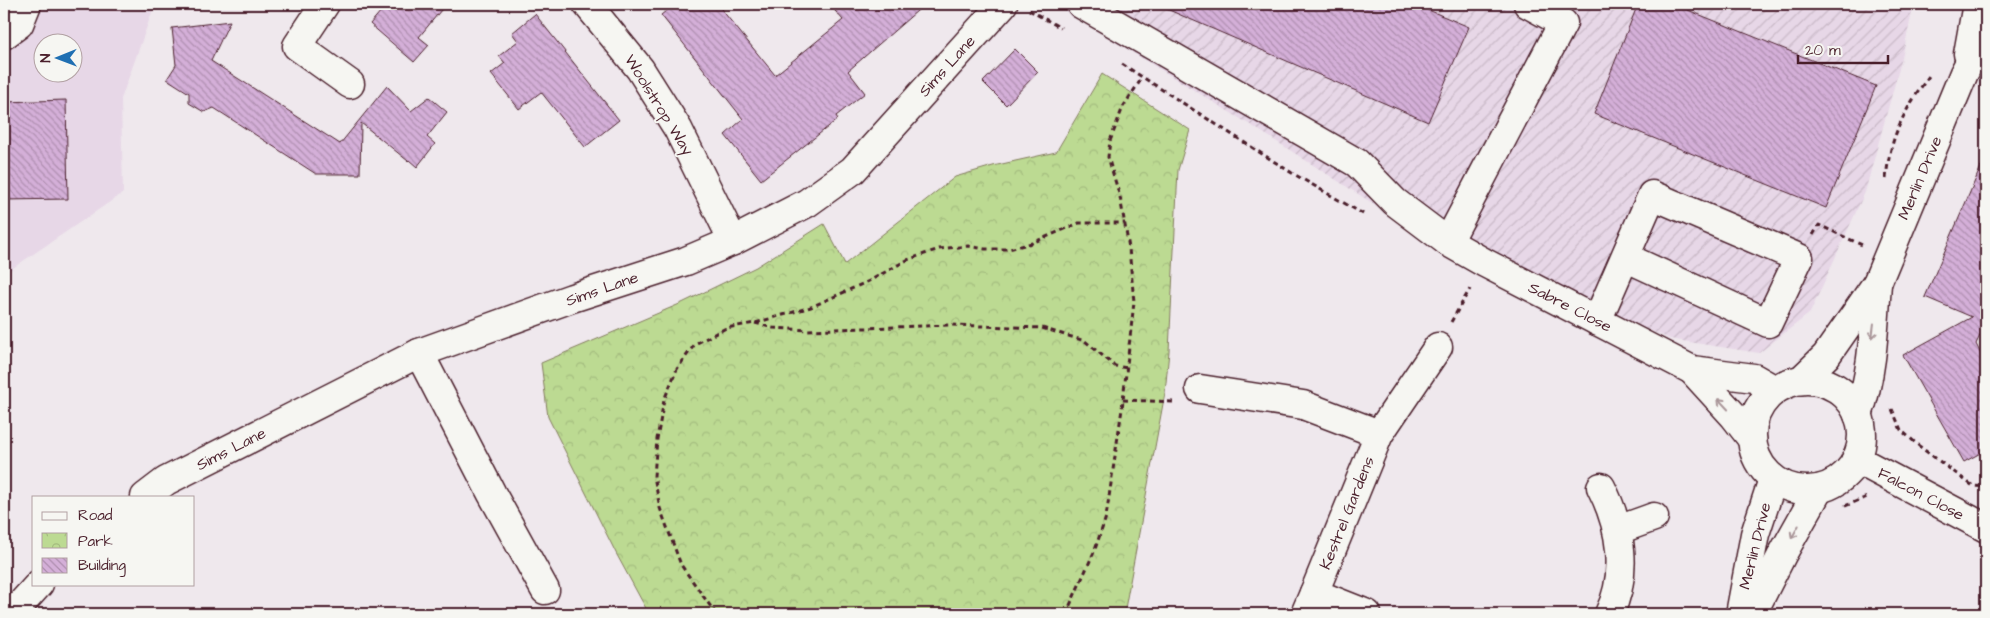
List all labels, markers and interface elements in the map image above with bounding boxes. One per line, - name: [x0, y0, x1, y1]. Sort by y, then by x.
- street label: Sims Lane: [914, 30, 981, 101]
- north arrow: [32, 32, 82, 82]
- scale bar: [1798, 32, 1888, 64]
- text: 20 m: [1805, 40, 1841, 61]
- street label: Woolstrop Way: [618, 50, 699, 160]
- text: N: [36, 53, 56, 63]
- street label: Merlin Drive: [1893, 133, 1948, 223]
- street label: Sims Lane: [563, 266, 642, 312]
- street label: Sabre Close: [1525, 277, 1616, 338]
- one-way arrow: [1868, 323, 1878, 339]
- one-way arrow: [1717, 398, 1729, 411]
- street label: Sims Lane: [192, 422, 270, 476]
- street label: Kestrel Gardens: [1314, 453, 1380, 573]
- street label: Falcon Close: [1874, 462, 1968, 526]
- legend: [32, 496, 195, 586]
- street label: Merlin Drive: [1734, 500, 1776, 592]
- text: Road: [78, 505, 113, 526]
- one-way arrow: [1790, 524, 1800, 539]
- text: Park: [78, 531, 113, 552]
- text: Building: [78, 555, 126, 577]

